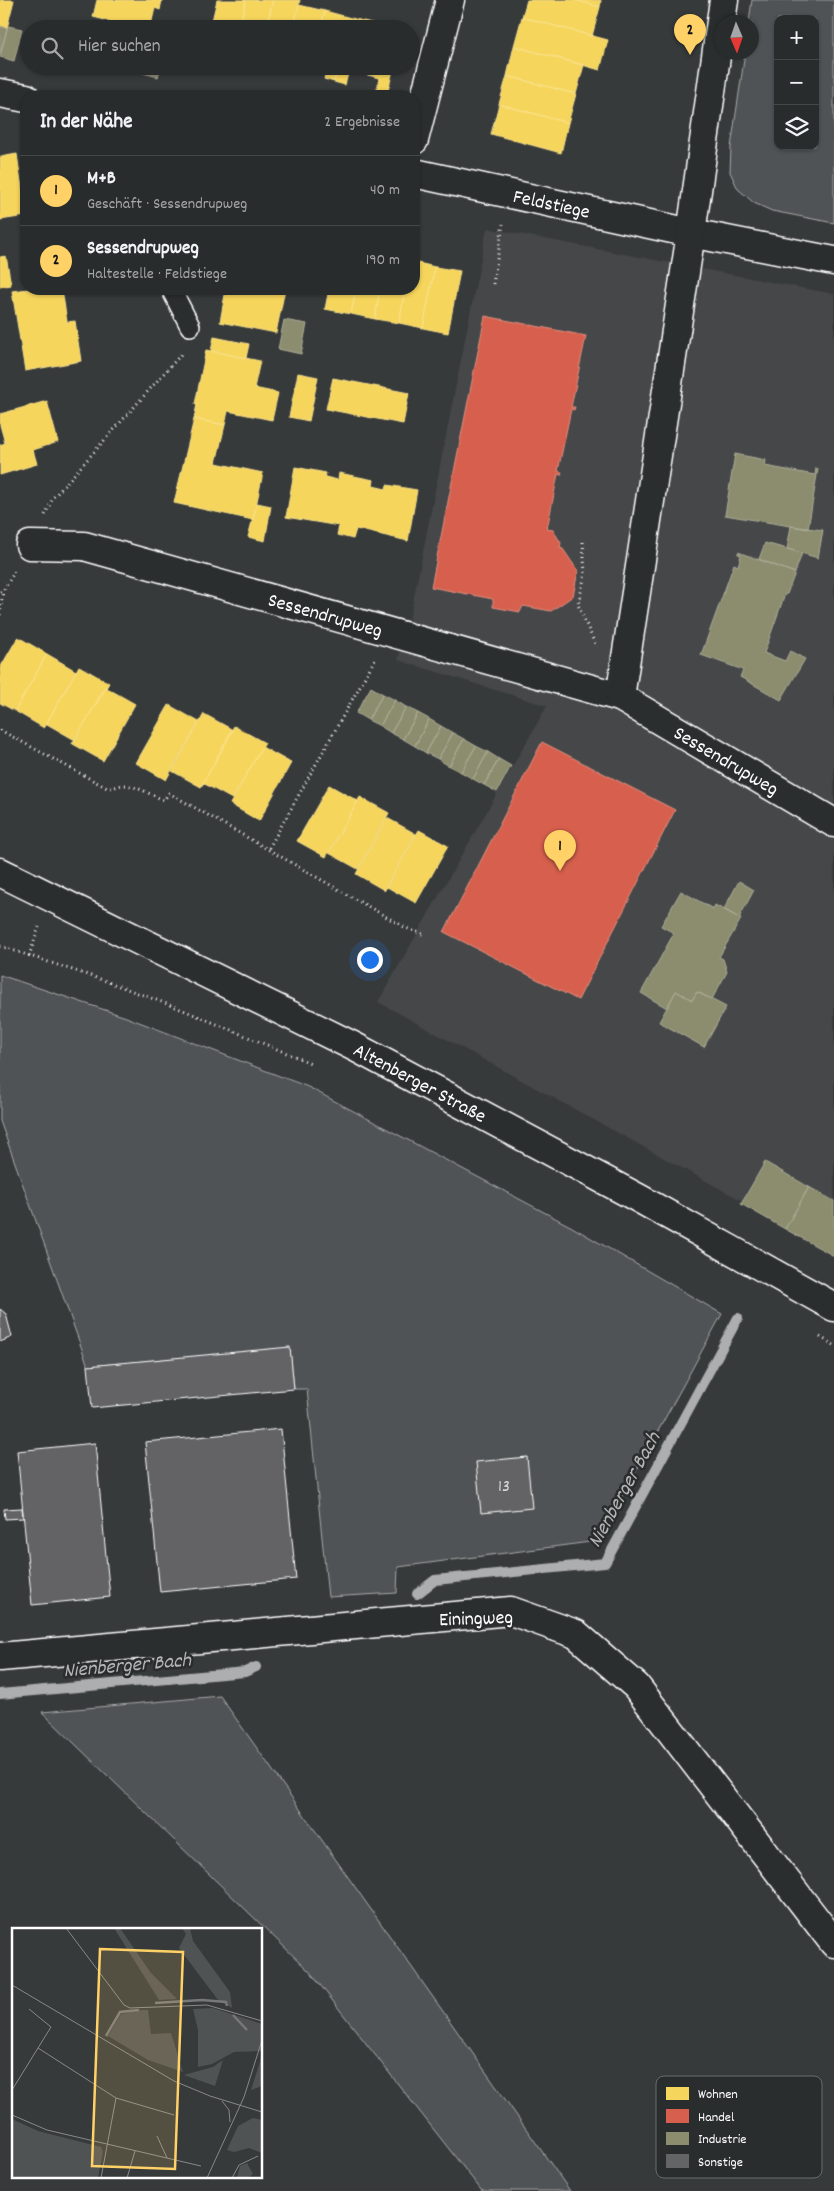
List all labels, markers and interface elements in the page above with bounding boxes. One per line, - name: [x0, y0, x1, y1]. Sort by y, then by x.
- pin: 2: [674, 14, 706, 55]
- north arrow: [714, 15, 759, 60]
- map controls: [774, 15, 819, 150]
- button: +: [774, 15, 819, 60]
- search box: [20, 20, 420, 75]
- icon: search: [38, 34, 66, 62]
- text: Hier suchen: [78, 34, 161, 61]
- button: −: [774, 60, 819, 105]
- button: layers: [774, 105, 819, 150]
- text: In der Nähe: [40, 108, 132, 138]
- text: 2 Ergebnisse: [324, 111, 400, 134]
- text: M+B: [87, 166, 116, 193]
- text: 1: [54, 179, 58, 202]
- text: 40 m: [370, 179, 400, 202]
- street label: Feldstiege: [510, 184, 592, 228]
- text: Geschäft · Sessendrupweg: [87, 193, 247, 216]
- text: Sessendrupweg: [87, 236, 199, 263]
- text: 2: [53, 249, 60, 272]
- text: 190 m: [366, 249, 400, 272]
- text: Haltestelle · Feldstiege: [87, 263, 227, 286]
- street label: Sessendrupweg: [264, 588, 385, 646]
- street label: Sessendrupweg: [668, 721, 783, 804]
- pin: 1: [544, 830, 576, 871]
- your location: [357, 947, 383, 973]
- street label: Altenberger Straße: [348, 1038, 491, 1132]
- water label: Nienberger Bach: [581, 1426, 670, 1554]
- house number: 13: [498, 1475, 510, 1500]
- street label: Einingweg: [439, 1605, 514, 1635]
- water label: Nienberger Bach: [62, 1646, 194, 1688]
- inset map: [12, 1928, 262, 2178]
- legend: [656, 2076, 822, 2178]
- text: Wohnen: [698, 2085, 738, 2105]
- text: Handel: [698, 2108, 735, 2128]
- text: Industrie: [698, 2130, 746, 2150]
- text: Sonstige: [698, 2153, 743, 2173]

